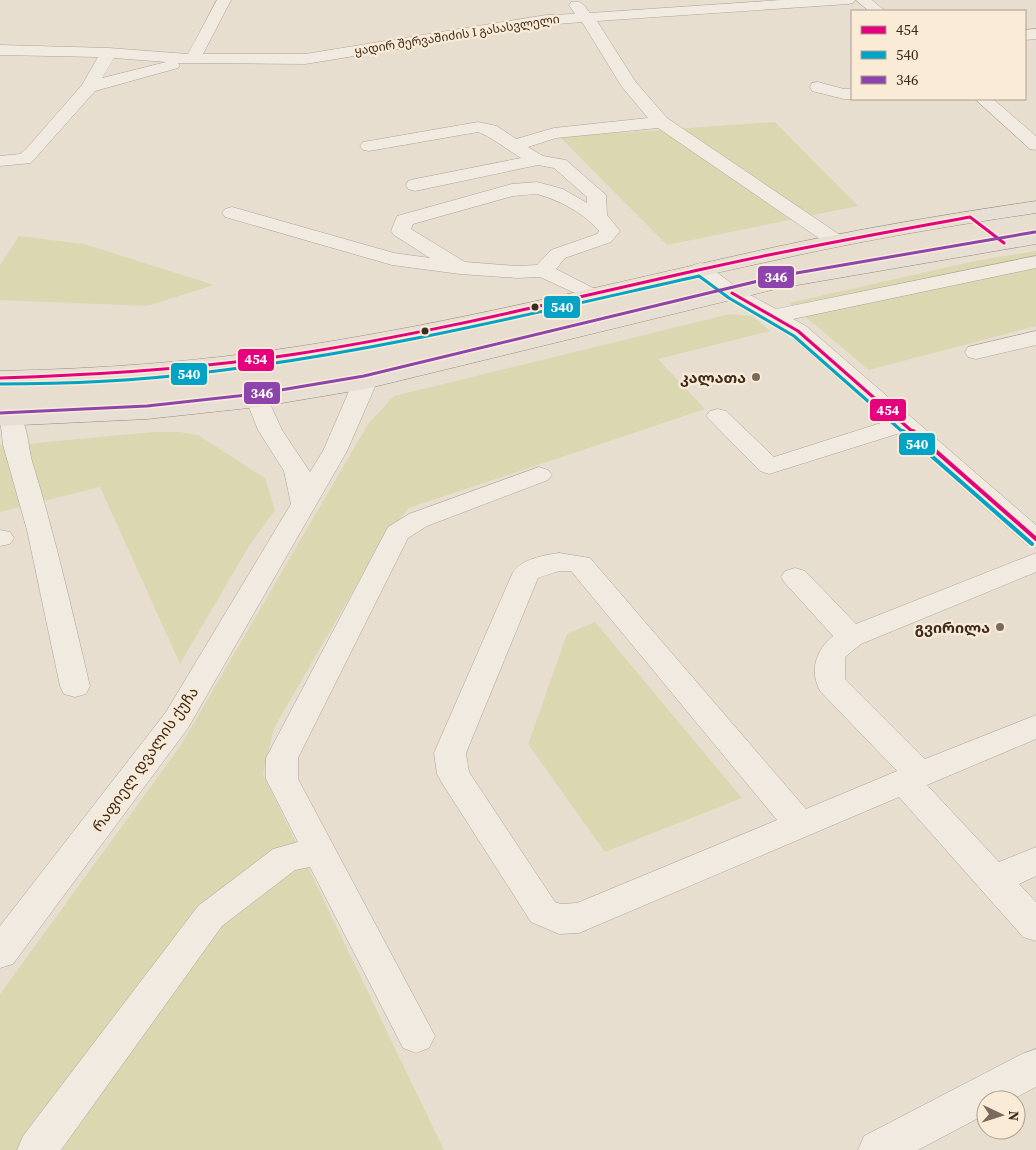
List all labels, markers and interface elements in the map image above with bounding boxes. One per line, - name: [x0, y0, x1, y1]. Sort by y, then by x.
- legend: [851, 10, 1026, 100]
- street label: ყადირ შერვაშიძის I გასასვლელი: [353, 11, 561, 59]
- text: 454: [896, 19, 919, 40]
- text: 540: [896, 44, 919, 65]
- text: 346: [896, 69, 919, 90]
- line badge: 346: [757, 265, 795, 289]
- text: 346: [765, 267, 788, 287]
- line badge: 540: [543, 295, 581, 319]
- text: 540: [551, 297, 574, 317]
- unlabelled marker: [530, 302, 540, 312]
- unlabelled marker: [420, 326, 430, 336]
- line badge: 454: [237, 348, 275, 372]
- text: 454: [245, 349, 268, 369]
- line badge: 540: [170, 362, 208, 386]
- text: 540: [178, 364, 201, 384]
- place label: კალათა: [680, 367, 746, 388]
- marker: კალათა: [750, 371, 762, 383]
- line badge: 346: [243, 381, 281, 405]
- text: 346: [251, 383, 274, 403]
- line badge: 454: [869, 398, 907, 422]
- text: 454: [877, 400, 900, 420]
- line badge: 540: [898, 432, 936, 456]
- text: 540: [906, 434, 929, 454]
- place label: გვირილა: [915, 617, 990, 638]
- marker: გვირილა: [994, 621, 1006, 633]
- street label: რაფიელ დვალის ქუჩა: [87, 682, 203, 836]
- north arrow: [976, 1090, 1026, 1140]
- text: N: [1004, 1110, 1024, 1122]

